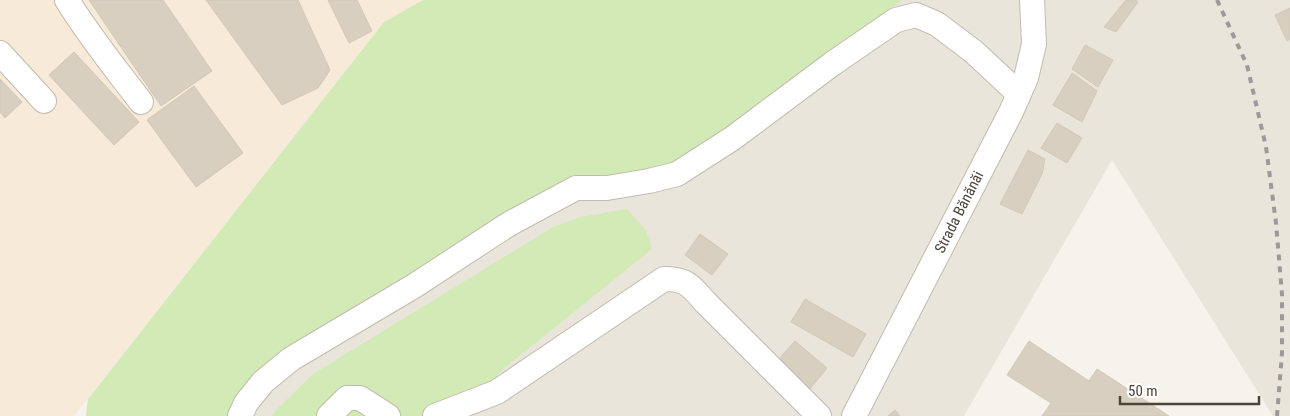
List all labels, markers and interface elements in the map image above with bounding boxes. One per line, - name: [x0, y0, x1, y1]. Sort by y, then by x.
- street label: Strada Bănănăi: [931, 168, 987, 256]
- scale bar: [1120, 374, 1259, 406]
- text: 50 m: [1128, 382, 1158, 400]

